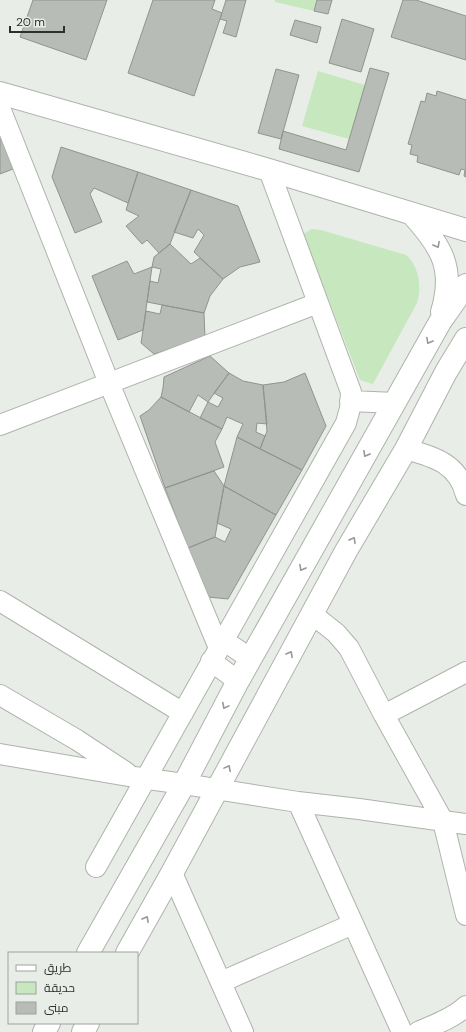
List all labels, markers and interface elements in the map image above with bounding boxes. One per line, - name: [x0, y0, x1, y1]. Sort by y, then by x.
- scale bar: [10, 8, 64, 34]
- text: 20 m: [16, 14, 45, 30]
- one-way arrow: [432, 241, 440, 248]
- one-way arrow: [427, 337, 434, 344]
- one-way arrow: [363, 450, 371, 457]
- one-way arrow: [348, 537, 355, 544]
- one-way arrow: [300, 564, 307, 571]
- one-way arrow: [286, 651, 293, 658]
- one-way arrow: [223, 702, 230, 709]
- one-way arrow: [224, 765, 231, 772]
- one-way arrow: [142, 916, 149, 923]
- legend: [8, 952, 138, 1024]
- text: طريق: [44, 960, 72, 976]
- text: حديقة: [44, 980, 75, 996]
- text: مبنى: [44, 1000, 69, 1016]

